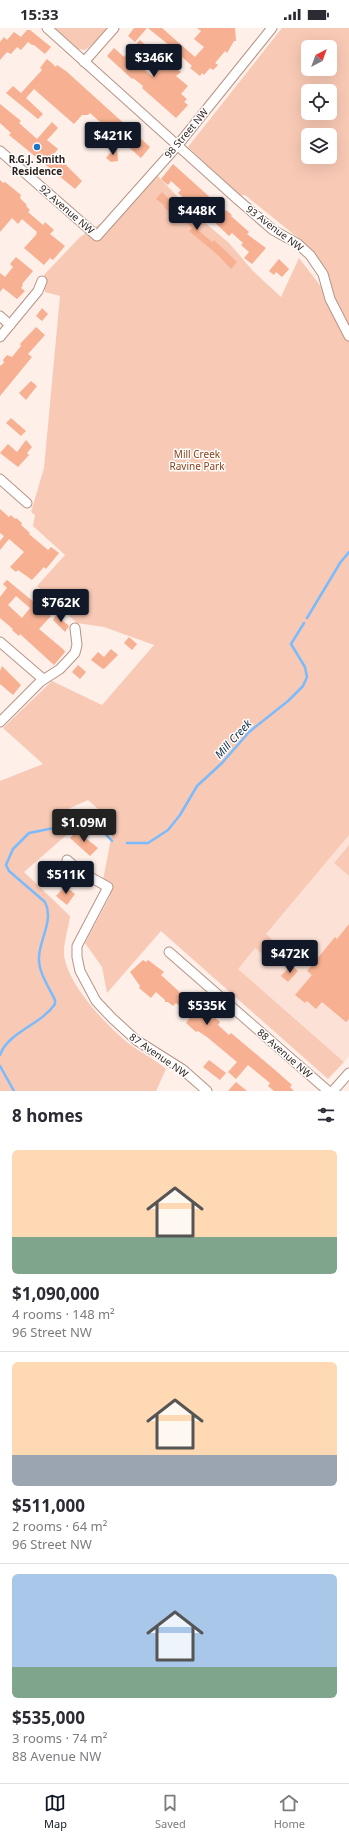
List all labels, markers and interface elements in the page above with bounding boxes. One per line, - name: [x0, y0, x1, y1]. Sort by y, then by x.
- text: 15:33: [20, 4, 59, 24]
- north arrow: [301, 40, 337, 76]
- map controls: [301, 40, 337, 164]
- pin: $346K: [126, 44, 182, 78]
- text: $346K: [135, 48, 173, 66]
- button: locate: [301, 84, 337, 120]
- street label: 98 Street NW: [161, 104, 212, 161]
- pin: $421K: [85, 122, 141, 156]
- text: $421K: [94, 126, 132, 144]
- button: layers: [301, 128, 337, 164]
- marker: R.G.J. Smith Residence: [32, 142, 42, 152]
- place label: R.G.J. Smith Residence: [9, 152, 65, 178]
- street label: 92 Avenue NW: [36, 181, 98, 237]
- pin: $448K: [169, 197, 225, 231]
- text: $448K: [178, 201, 216, 219]
- street label: 93 Avenue NW: [243, 202, 307, 255]
- park label: Mill Creek Ravine Park: [169, 447, 225, 473]
- pin: $762K: [33, 589, 89, 623]
- text: $762K: [42, 593, 80, 611]
- water label: Mill Creek: [211, 716, 255, 761]
- pin: $1.09M: [51, 809, 117, 843]
- text: $1.09M: [61, 813, 107, 831]
- pin: $511K: [38, 861, 94, 895]
- text: $511K: [47, 865, 85, 883]
- pin: $472K: [262, 940, 318, 974]
- text: $472K: [271, 944, 309, 962]
- pin: $535K: [179, 992, 235, 1026]
- text: $535K: [188, 996, 226, 1014]
- street label: 88 Avenue NW: [254, 1025, 316, 1081]
- street label: 87 Avenue NW: [127, 1030, 192, 1081]
- text: 8 homes: [12, 1104, 83, 1127]
- icon: filters: [315, 1104, 337, 1126]
- icon: home: [139, 1176, 211, 1248]
- text: $1,090,000: [12, 1282, 99, 1305]
- text: 4 rooms · 148 m²: [12, 1305, 115, 1323]
- text: 96 Street NW: [12, 1323, 92, 1341]
- icon: home: [139, 1388, 211, 1460]
- text: $511,000: [12, 1494, 85, 1517]
- text: 2 rooms · 64 m²: [12, 1517, 107, 1535]
- text: 96 Street NW: [12, 1535, 92, 1553]
- icon: home: [139, 1600, 211, 1672]
- text: $535,000: [12, 1706, 85, 1729]
- text: 3 rooms · 74 m²: [12, 1729, 107, 1747]
- text: 88 Avenue NW: [12, 1747, 101, 1765]
- tab: Map: [44, 1792, 67, 1831]
- tab: Saved: [155, 1792, 186, 1831]
- tab: Home: [274, 1792, 305, 1831]

